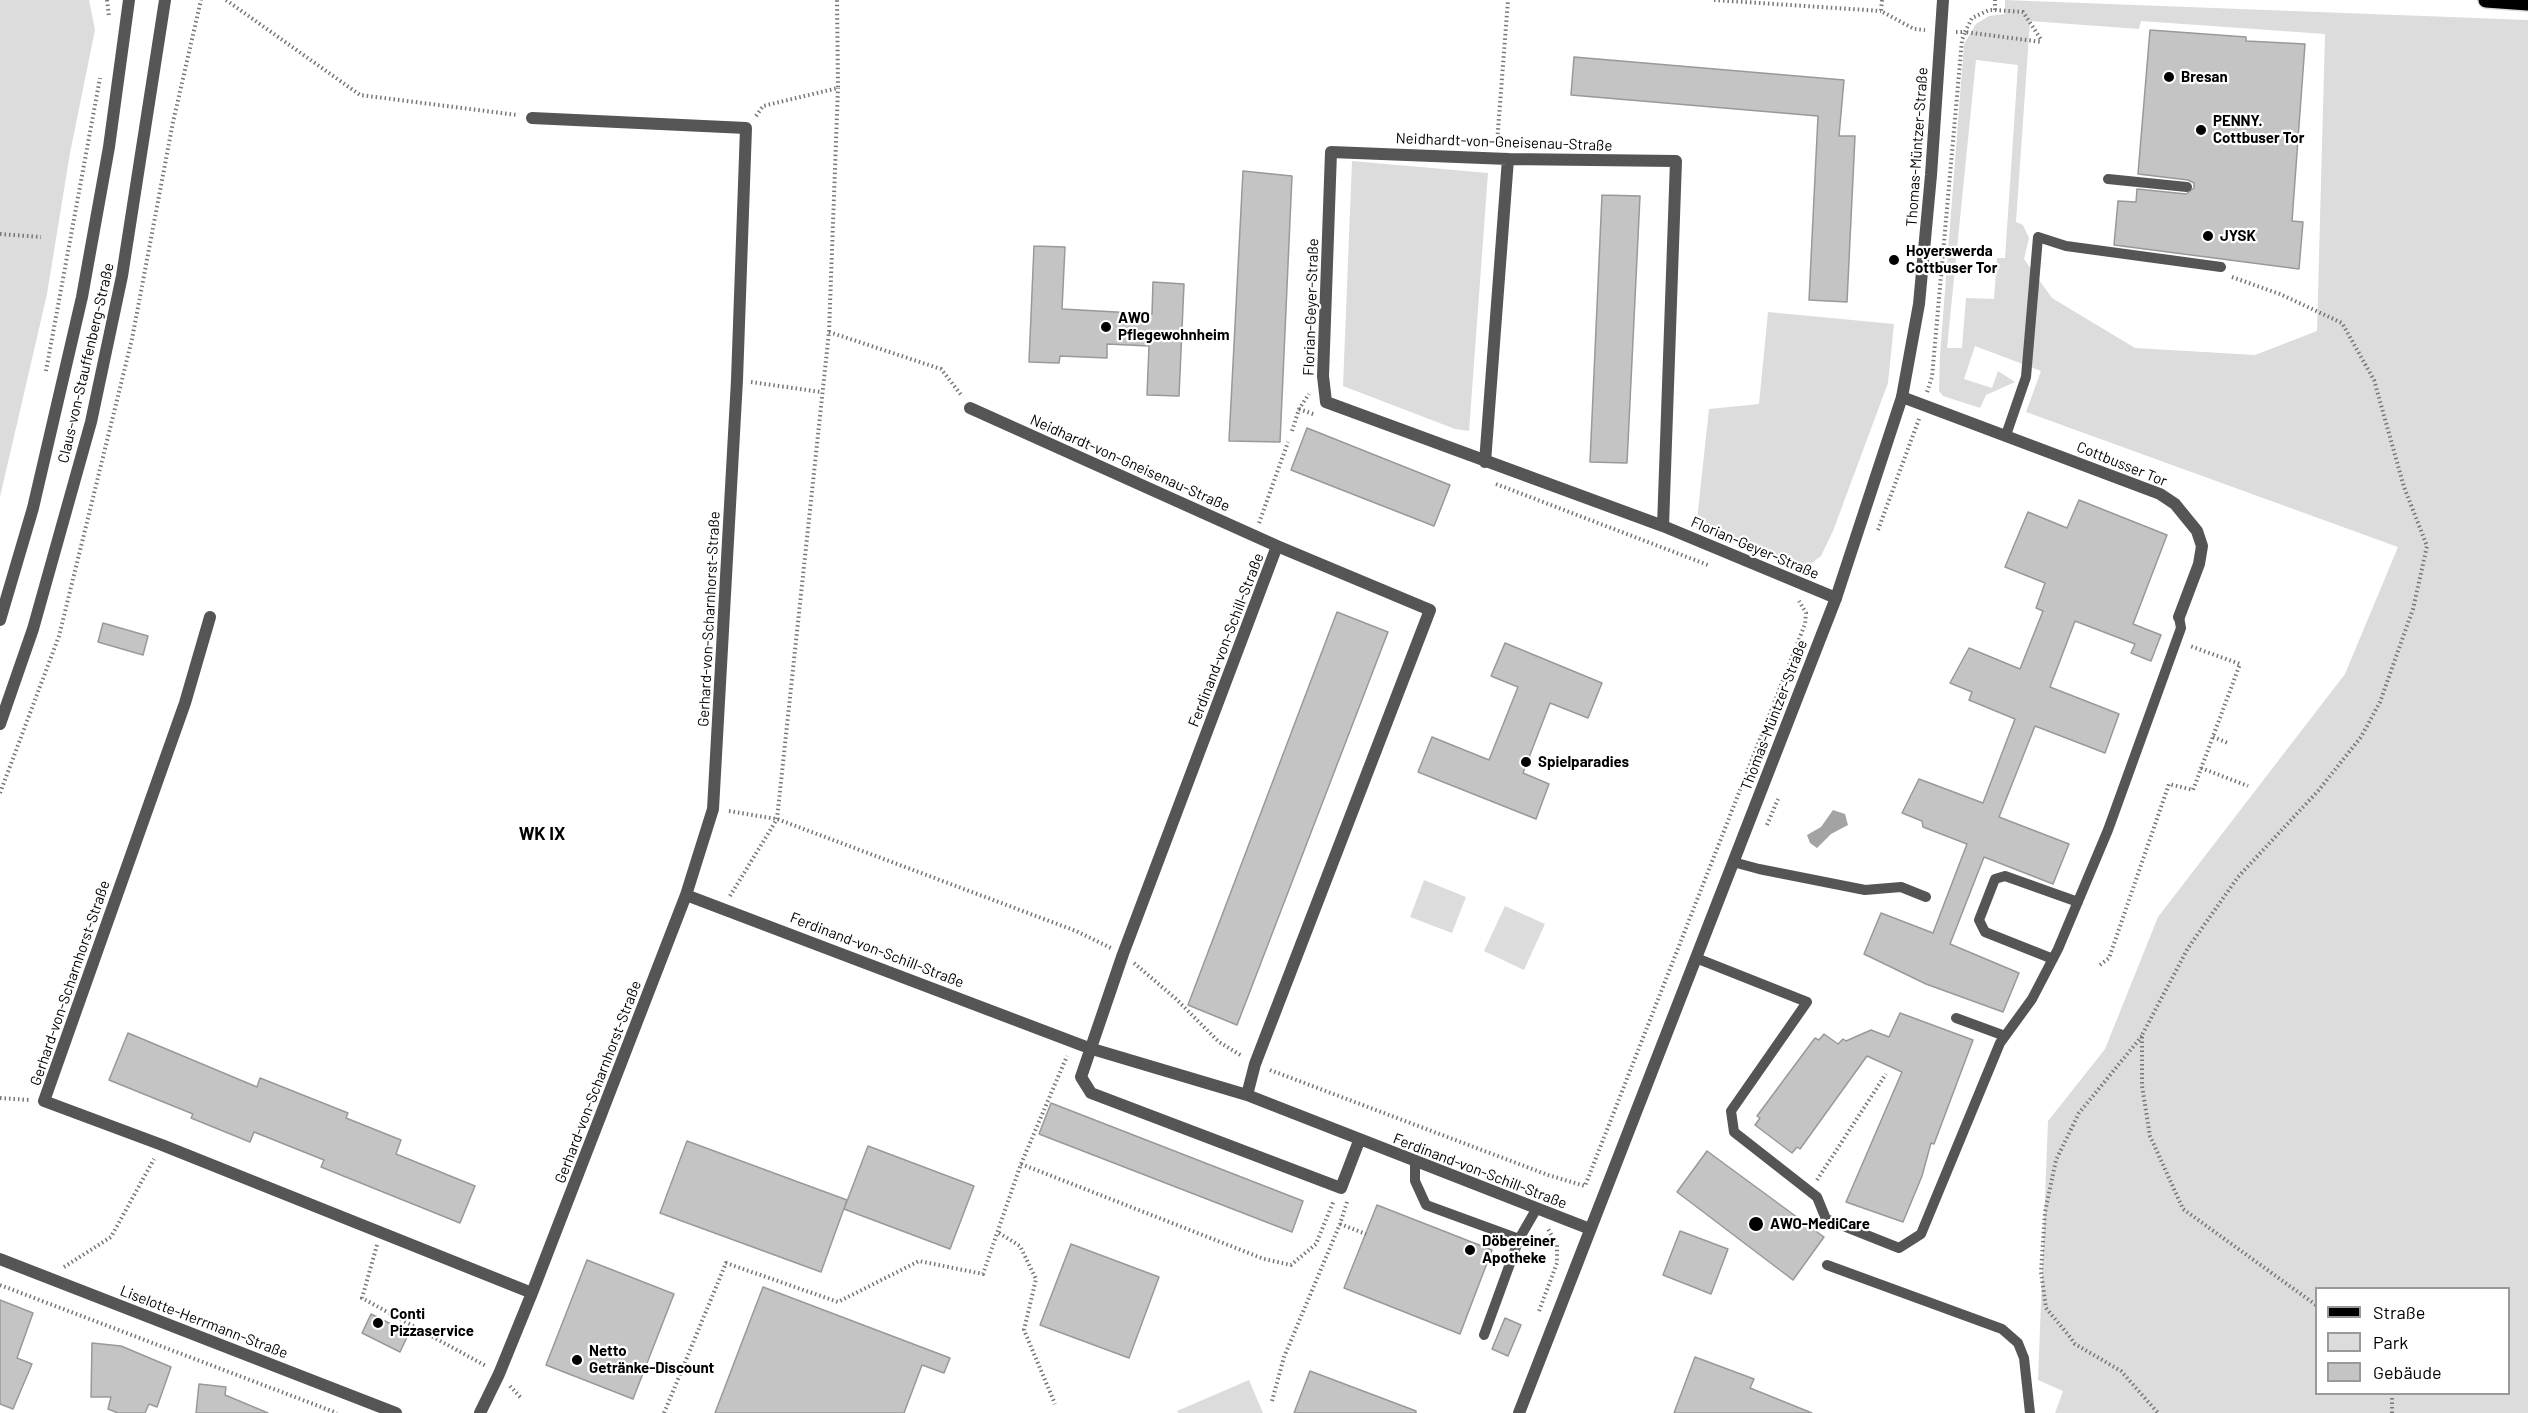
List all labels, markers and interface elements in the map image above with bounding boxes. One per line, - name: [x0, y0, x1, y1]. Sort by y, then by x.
- street label: Thomas-Müntzer-Straße: [1902, 67, 1932, 227]
- place label: Bresan: [2181, 68, 2228, 86]
- marker: Bresan: [2162, 70, 2176, 84]
- place label: PENNY. Cottbuser Tor: [2213, 112, 2304, 147]
- marker: PENNY. Cottbuser Tor: [2194, 123, 2208, 137]
- street label: Neidhardt-von-Gneisenau-Straße: [1395, 129, 1613, 155]
- place label: JYSK: [2220, 227, 2256, 245]
- marker: JYSK: [2201, 229, 2215, 243]
- street label: Florian-Geyer-Straße: [1300, 238, 1322, 376]
- place label: Hoyerswerda Cottbuser Tor: [1906, 242, 1997, 277]
- marker: Hoyerswerda Cottbuser Tor: [1887, 253, 1901, 267]
- street label: Claus-von-Stauffenberg-Straße: [54, 261, 118, 465]
- place label: AWO Pflegewohnheim: [1118, 309, 1229, 344]
- marker: AWO Pflegewohnheim: [1099, 320, 1113, 334]
- street label: Neidhardt-von-Gneisenau-Straße: [1027, 411, 1233, 515]
- street label: Cottbusser Tor: [2074, 438, 2170, 490]
- street label: Gerhard-von-Scharnhorst-Straße: [694, 511, 724, 727]
- street label: Florian-Geyer-Straße: [1688, 513, 1822, 583]
- street label: Ferdinand-von-Schill-Straße: [1184, 551, 1268, 729]
- street label: Thomas-Müntzer-Straße: [1737, 637, 1811, 793]
- place label: Spielparadies: [1538, 753, 1629, 771]
- marker: Spielparadies: [1519, 755, 1533, 769]
- district label: WK IX: [519, 823, 565, 845]
- street label: Gerhard-von-Scharnhorst-Straße: [26, 878, 114, 1088]
- street label: Ferdinand-von-Schill-Straße: [788, 908, 966, 992]
- street label: Gerhard-von-Scharnhorst-Straße: [551, 978, 645, 1186]
- street label: Ferdinand-von-Schill-Straße: [1391, 1129, 1569, 1213]
- marker: AWO-MediCare: [1747, 1215, 1765, 1233]
- place label: AWO-MediCare: [1770, 1215, 1870, 1233]
- place label: Döbereiner Apotheke: [1482, 1232, 1556, 1267]
- marker: Döbereiner Apotheke: [1463, 1243, 1477, 1257]
- street label: Liselotte-Herrmann-Straße: [118, 1282, 290, 1362]
- legend: [2315, 1287, 2510, 1395]
- text: Straße: [2373, 1301, 2425, 1323]
- place label: Conti Pizzaservice: [390, 1305, 474, 1340]
- marker: Conti Pizzaservice: [371, 1316, 385, 1330]
- text: Park: [2373, 1331, 2408, 1353]
- place label: Netto Getränke-Discount: [589, 1342, 714, 1377]
- marker: Netto Getränke-Discount: [570, 1353, 584, 1367]
- text: Gebäude: [2373, 1361, 2442, 1383]

